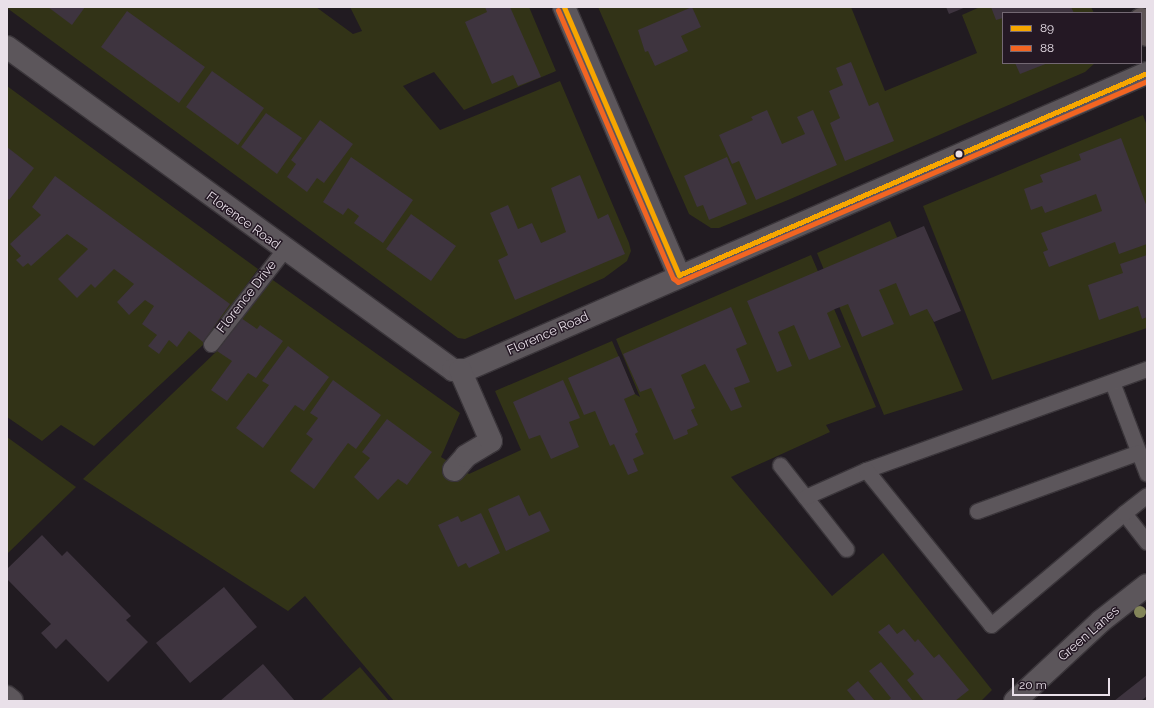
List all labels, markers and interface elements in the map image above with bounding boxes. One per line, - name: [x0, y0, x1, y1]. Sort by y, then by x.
- legend: [1002, 12, 1142, 64]
- text: 89: [1040, 21, 1054, 35]
- text: 88: [1040, 41, 1054, 55]
- unlabelled marker: [954, 149, 964, 159]
- street label: Florence Road: [203, 189, 283, 253]
- street label: Florence Drive: [214, 258, 280, 336]
- street label: Florence Road: [505, 309, 591, 359]
- street label: Green Lanes: [1055, 603, 1123, 665]
- scale bar: [1014, 670, 1112, 696]
- text: 20 m: [1019, 678, 1047, 692]

